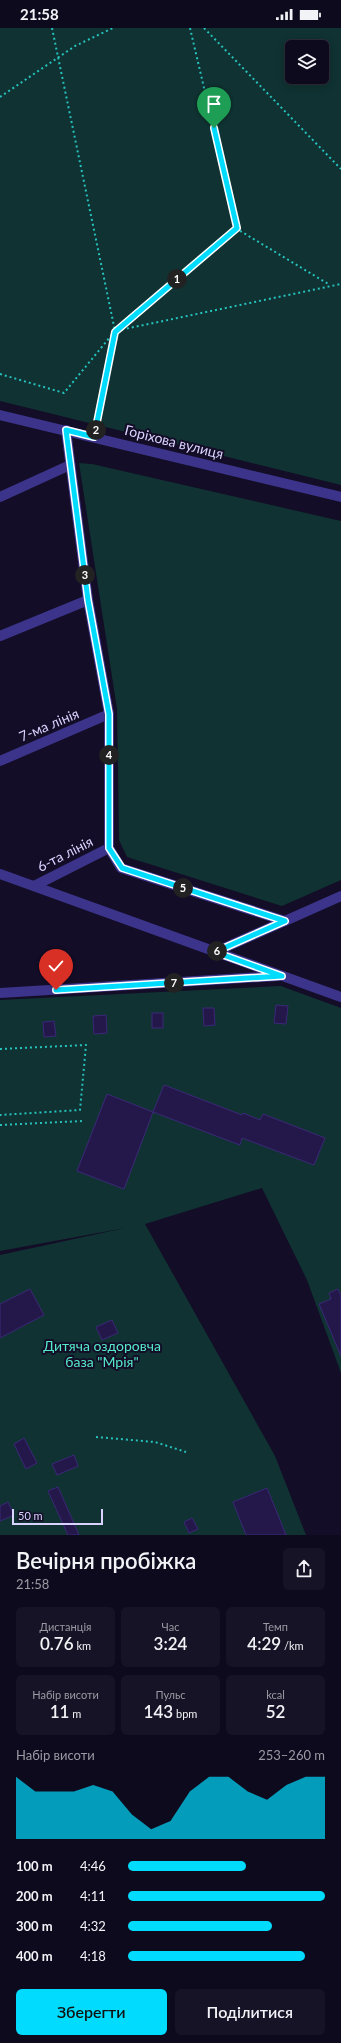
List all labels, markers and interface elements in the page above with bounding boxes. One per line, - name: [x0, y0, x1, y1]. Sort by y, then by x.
- text: 21:58: [20, 5, 59, 23]
- map controls: [285, 40, 329, 84]
- button: layers: [285, 40, 329, 84]
- pin: [197, 87, 231, 128]
- icon: arrive: [203, 93, 225, 115]
- pin: 1: [167, 269, 187, 289]
- text: 1: [174, 272, 180, 285]
- pin: 2: [86, 420, 106, 440]
- street label: Горіхова вулиця: [123, 421, 225, 462]
- text: 2: [93, 423, 99, 436]
- pin: 3: [75, 565, 95, 585]
- text: 3: [82, 568, 88, 581]
- street label: 7-ма лінія: [16, 704, 81, 745]
- pin: 4: [99, 745, 119, 765]
- text: 4: [106, 748, 112, 761]
- street label: 6-та лінія: [34, 832, 95, 875]
- pin: 5: [173, 878, 193, 898]
- text: 5: [180, 881, 186, 894]
- pin: 6: [207, 941, 227, 961]
- text: 6: [214, 944, 220, 957]
- pin: [39, 949, 73, 990]
- icon: check: [45, 955, 67, 977]
- pin: 7: [164, 973, 184, 993]
- text: 7: [171, 976, 177, 989]
- park label: Дитяча оздоровча база "Мрія": [43, 1337, 161, 1370]
- scale bar: [12, 1507, 103, 1526]
- text: 50 m: [18, 1509, 43, 1522]
- text: Вечірня пробіжка: [16, 1547, 196, 1574]
- button: share: [283, 1548, 325, 1590]
- text: 21:58: [16, 1576, 49, 1592]
- text: Дистанція: [39, 1620, 92, 1633]
- text: Час: [162, 1620, 179, 1633]
- text: Темп: [263, 1620, 288, 1633]
- text: 0.76: [40, 1633, 74, 1654]
- text: 3:24: [154, 1633, 187, 1654]
- text: 4:29: [247, 1633, 281, 1654]
- text: km: [74, 1639, 91, 1652]
- text: /km: [281, 1639, 304, 1652]
- text: Набір висоти: [32, 1688, 99, 1701]
- text: Пульс: [155, 1688, 186, 1701]
- text: kcal: [266, 1688, 285, 1701]
- text: 11: [50, 1701, 69, 1722]
- text: 143: [144, 1701, 173, 1722]
- text: 52: [266, 1701, 285, 1722]
- text: m: [69, 1707, 81, 1720]
- text: bpm: [173, 1707, 197, 1720]
- text: Набір висоти: [16, 1747, 95, 1763]
- text: 253–260 m: [258, 1747, 325, 1763]
- text: 100 m: [16, 1858, 53, 1874]
- text: 4:46: [80, 1858, 106, 1874]
- text: 200 m: [16, 1888, 53, 1904]
- text: 4:11: [80, 1888, 106, 1904]
- text: 300 m: [16, 1918, 53, 1934]
- text: 4:32: [80, 1918, 106, 1934]
- text: 400 m: [16, 1948, 53, 1964]
- text: 4:18: [80, 1948, 106, 1964]
- button: Зберегти: [16, 1989, 167, 2035]
- button: Поділитися: [175, 1989, 325, 2035]

